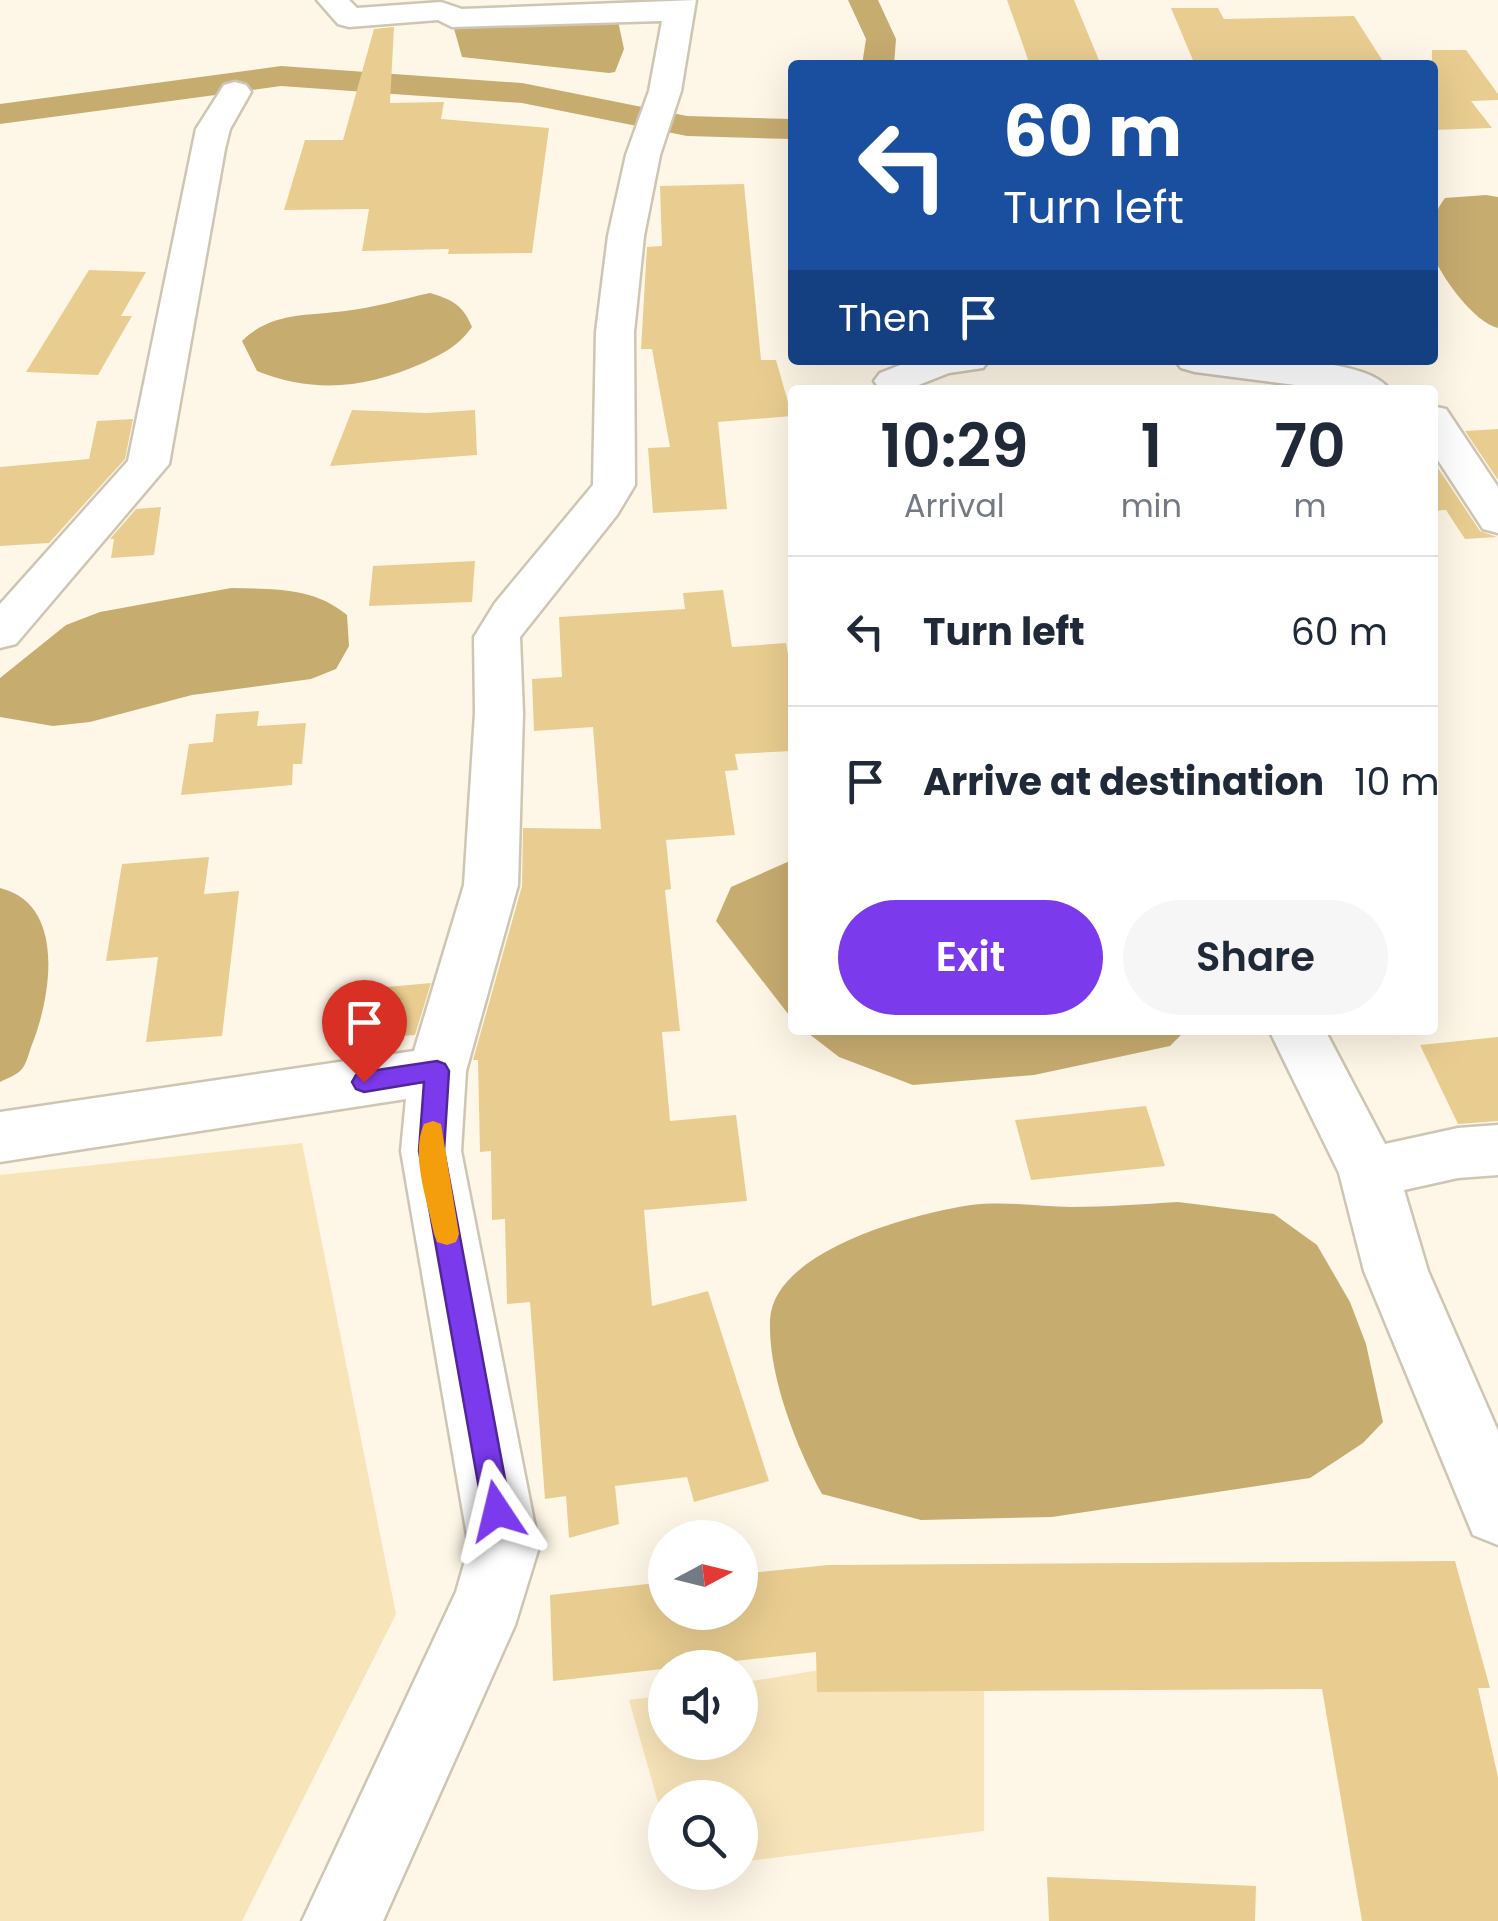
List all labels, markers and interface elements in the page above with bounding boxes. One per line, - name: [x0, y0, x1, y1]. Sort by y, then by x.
- text: 60 m: [1003, 82, 1182, 181]
- icon: left: [838, 100, 968, 230]
- text: Turn left: [1003, 176, 1184, 239]
- icon: arrive: [951, 290, 1006, 345]
- text: Then: [838, 291, 931, 344]
- text: 10:29: [880, 404, 1028, 488]
- text: 1: [1140, 404, 1162, 488]
- text: 70: [1274, 404, 1346, 488]
- text: Arrival: [904, 483, 1005, 528]
- text: min: [1121, 483, 1182, 528]
- text: m: [1293, 483, 1326, 528]
- icon: left: [838, 604, 893, 659]
- text: Turn left: [923, 605, 1085, 658]
- text: 60 m: [1291, 605, 1388, 658]
- icon: arrive: [838, 754, 893, 809]
- text: Arrive at destination: [923, 755, 1324, 808]
- text: 10 m: [1354, 755, 1440, 808]
- button: Exit: [838, 900, 1103, 1015]
- button: Share: [1123, 900, 1388, 1015]
- pin: [322, 980, 407, 1083]
- icon: arrive: [337, 995, 392, 1050]
- position arrow: [445, 1459, 549, 1563]
- north arrow: [648, 1520, 758, 1630]
- map controls: [648, 1520, 758, 1890]
- button: sound: [648, 1650, 758, 1760]
- button: search: [648, 1780, 758, 1890]

